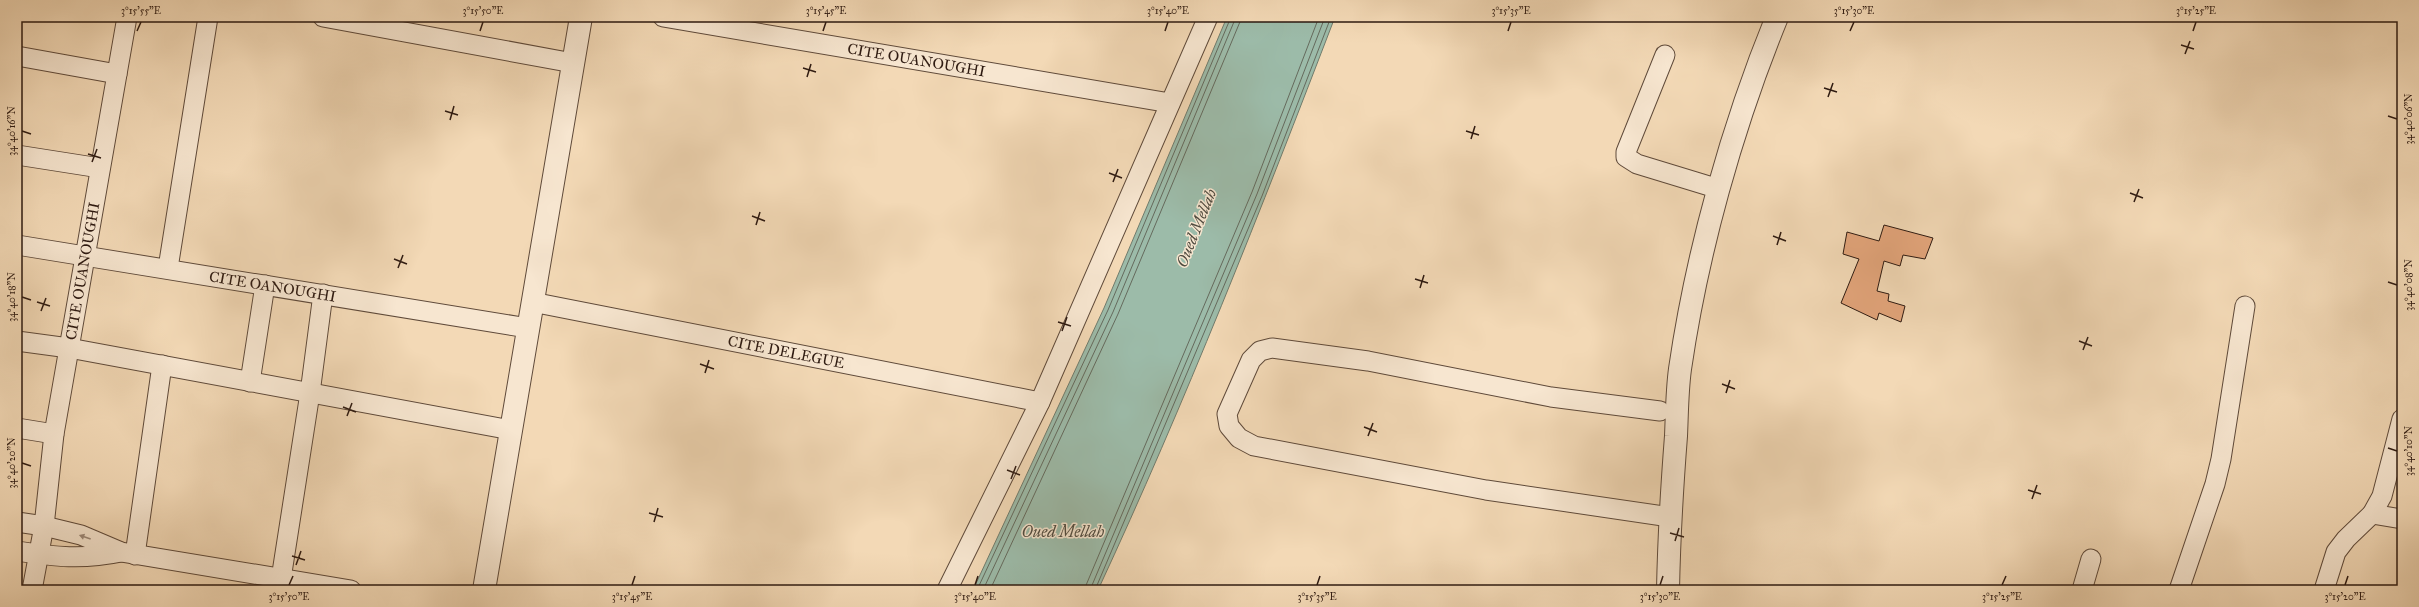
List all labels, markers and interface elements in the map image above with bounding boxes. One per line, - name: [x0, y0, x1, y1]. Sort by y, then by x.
- text: 3°15'55"E: [121, 5, 161, 17]
- text: 3°15'50"E: [463, 5, 503, 17]
- text: 3°15'45"E: [806, 5, 846, 17]
- text: 3°15'40"E: [1147, 5, 1189, 17]
- text: 3°15'35"E: [1491, 5, 1531, 17]
- text: 3°15'30"E: [1834, 5, 1874, 17]
- text: 3°15'25"E: [2176, 5, 2216, 17]
- street label: CITE OUANOUGHI: [846, 39, 987, 81]
- text: 34°40'06"N: [2403, 93, 2415, 145]
- text: 34°40'16"N: [6, 106, 18, 156]
- water label: Oued Mellah: [1172, 186, 1220, 270]
- street label: CITE OUANOUGHI: [62, 201, 103, 341]
- text: 34°40'08"N: [2403, 259, 2415, 311]
- street label: CITE OANOUGHI: [208, 267, 337, 306]
- text: 34°40'18"N: [6, 272, 18, 322]
- street label: CITE DELEGUE: [726, 332, 846, 372]
- text: 34°40'10"N: [2403, 426, 2415, 476]
- text: 34°40'20"N: [6, 437, 18, 488]
- water label: Oued Mellah: [1022, 522, 1104, 541]
- one-way arrow: [79, 534, 91, 540]
- text: 3°15'50"E: [269, 591, 309, 603]
- text: 3°15'45"E: [612, 591, 652, 603]
- text: 3°15'40"E: [954, 591, 996, 603]
- text: 3°15'35"E: [1297, 591, 1337, 603]
- text: 3°15'30"E: [1640, 591, 1680, 603]
- text: 3°15'25"E: [1982, 591, 2022, 603]
- text: 3°15'20"E: [2324, 591, 2366, 603]

